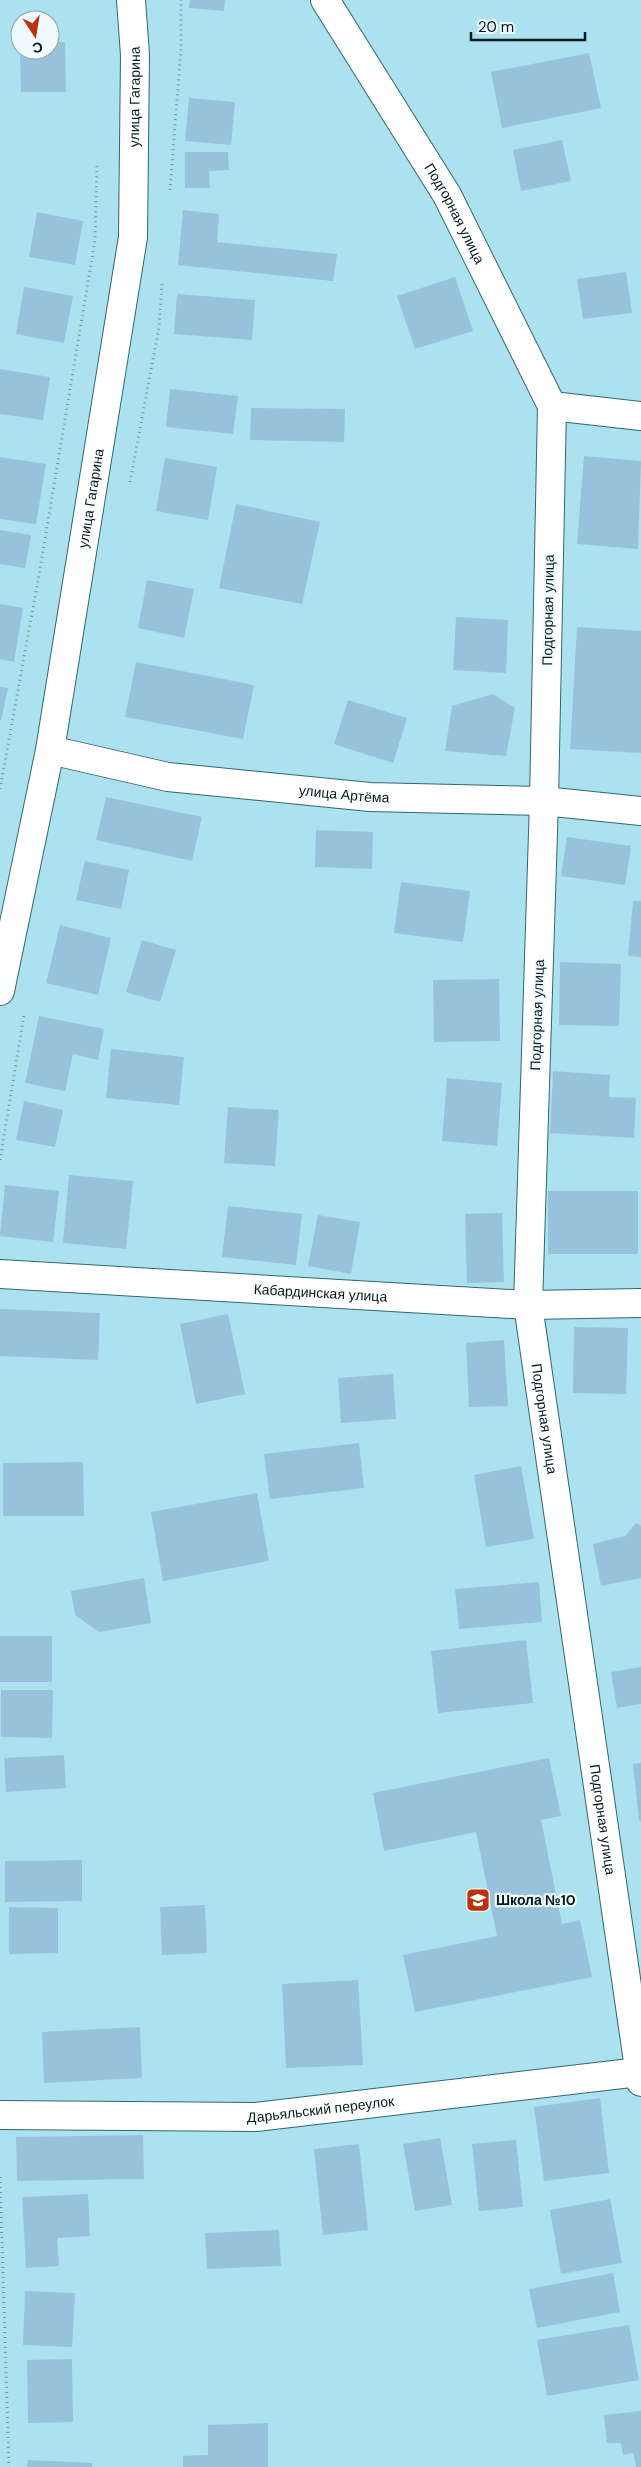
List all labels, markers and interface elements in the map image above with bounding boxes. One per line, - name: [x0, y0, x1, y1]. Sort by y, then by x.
- north arrow: [10, 10, 60, 60]
- scale bar: [471, 10, 585, 42]
- text: 20 m: [478, 17, 514, 37]
- text: С: [31, 38, 45, 58]
- street label: улица Гагарина: [125, 46, 144, 147]
- street label: Подгорная улица: [420, 160, 489, 267]
- street label: улица Гагарина: [74, 447, 108, 550]
- street label: Подгорная улица: [538, 554, 558, 666]
- street label: улица Артёма: [298, 781, 390, 806]
- street label: Подгорная улица: [526, 959, 548, 1071]
- street label: Кабардинская улица: [253, 1280, 388, 1306]
- street label: Подгорная улица: [528, 1362, 562, 1475]
- street label: Подгорная улица: [586, 1763, 620, 1876]
- school or university icon: Школа №10: [465, 1887, 491, 1913]
- place label: Школа №10: [496, 1891, 576, 1909]
- street label: Дарьяльский переулок: [247, 2092, 396, 2126]

